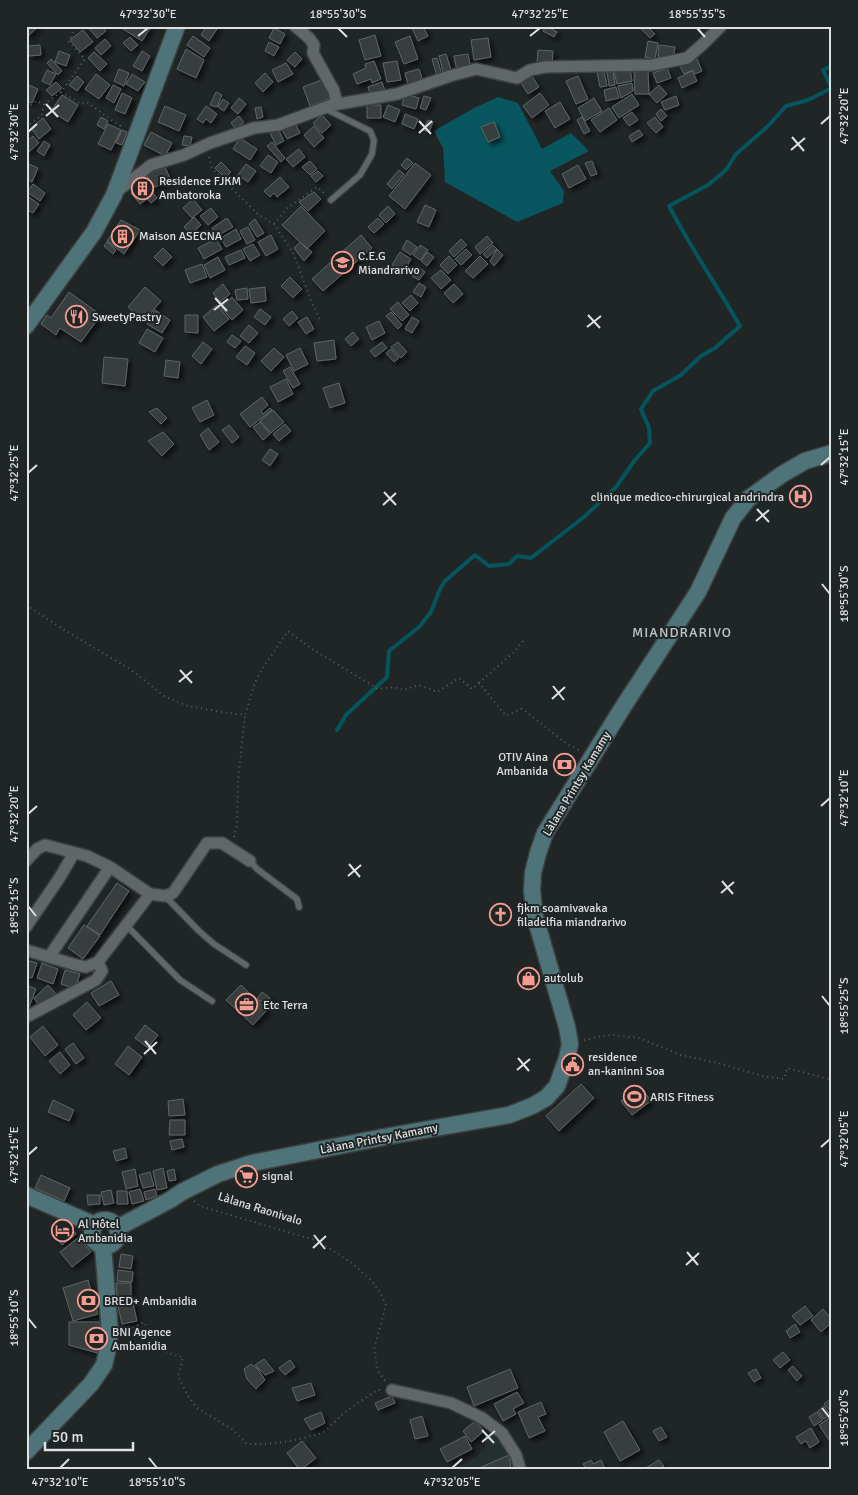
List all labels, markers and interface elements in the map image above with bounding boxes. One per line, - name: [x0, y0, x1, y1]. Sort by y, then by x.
- text: 47°32'30"E: [119, 7, 177, 22]
- text: 18°55'30"S: [309, 7, 367, 22]
- text: 47°32'25"E: [511, 7, 569, 22]
- text: 18°55'35"S: [668, 7, 726, 22]
- text: 47°32'20"E: [837, 87, 852, 145]
- text: 47°32'30"E: [7, 103, 22, 161]
- place label: Residence FJKM Ambatoroka: [159, 174, 241, 203]
- building icon: Residence FJKM Ambatoroka: [131, 176, 155, 200]
- building icon: Maison ASECNA: [111, 224, 135, 248]
- place label: Maison ASECNA: [139, 229, 223, 244]
- place label: C.E.G Miandrarivo: [358, 249, 420, 278]
- school or university icon: C.E.G Miandrarivo: [330, 251, 354, 275]
- restaurant icon: SweetyPastry: [64, 305, 88, 329]
- place label: SweetyPastry: [92, 310, 162, 325]
- text: 47°32'15"E: [837, 428, 852, 486]
- text: 47°32'25"E: [7, 444, 22, 502]
- hospital icon: clinique medico-chirurgical andrindra: [788, 485, 812, 509]
- place label: clinique medico-chirurgical andrindra: [591, 490, 784, 505]
- text: 18°55'30"S: [837, 565, 852, 623]
- district label: MIANDRARIVO: [632, 624, 732, 641]
- street label: Làlana Printsy Kamamy: [540, 728, 614, 839]
- place label: OTIV Aina Ambanida: [496, 750, 548, 779]
- bank icon: OTIV Aina Ambanida: [552, 752, 576, 776]
- text: 47°32'10"E: [837, 769, 852, 827]
- text: 47°32'20"E: [7, 785, 22, 843]
- text: 18°55'15"S: [7, 877, 22, 935]
- place label: fjkm soamivavaka filadelfia miandrarivo: [517, 901, 627, 930]
- church icon: fjkm soamivavaka filadelfia miandrarivo: [489, 903, 513, 927]
- shop icon: autolub: [516, 966, 540, 990]
- place label: autolub: [544, 971, 583, 986]
- text: 18°55'25"S: [837, 977, 852, 1035]
- office icon: Etc Terra: [235, 993, 259, 1017]
- place label: Etc Terra: [263, 998, 308, 1013]
- place label: residence an-kaninni Soa: [588, 1050, 665, 1079]
- public building icon: residence an-kaninni Soa: [560, 1052, 584, 1076]
- sports icon: ARIS Fitness: [622, 1085, 646, 1109]
- place label: ARIS Fitness: [650, 1090, 714, 1105]
- text: 47°32'05"E: [837, 1110, 852, 1168]
- street label: Làlana Printsy Kamamy: [319, 1120, 440, 1158]
- text: 47°32'15"E: [7, 1126, 22, 1184]
- supermarket icon: signal: [234, 1164, 258, 1188]
- place label: signal: [262, 1169, 293, 1184]
- street label: Làlana Raonivalo: [216, 1189, 304, 1229]
- place label: Al Hôtel Ambanidia: [78, 1217, 133, 1246]
- hotel icon: Al Hôtel Ambanidia: [50, 1219, 74, 1243]
- text: 18°55'10"S: [7, 1289, 22, 1347]
- bank icon: BRED+ Ambanidia: [76, 1289, 100, 1313]
- place label: BRED+ Ambanidia: [104, 1294, 197, 1309]
- place label: BNI Agence Ambanidia: [112, 1325, 171, 1354]
- bank icon: BNI Agence Ambanidia: [84, 1327, 108, 1351]
- text: 18°55'20"S: [837, 1389, 852, 1447]
- scale bar: [45, 1420, 132, 1452]
- text: 50 m: [52, 1428, 83, 1446]
- text: 47°32'10"E: [31, 1475, 89, 1490]
- text: 18°55'10"S: [128, 1475, 186, 1490]
- text: 47°32'05"E: [423, 1475, 481, 1490]

